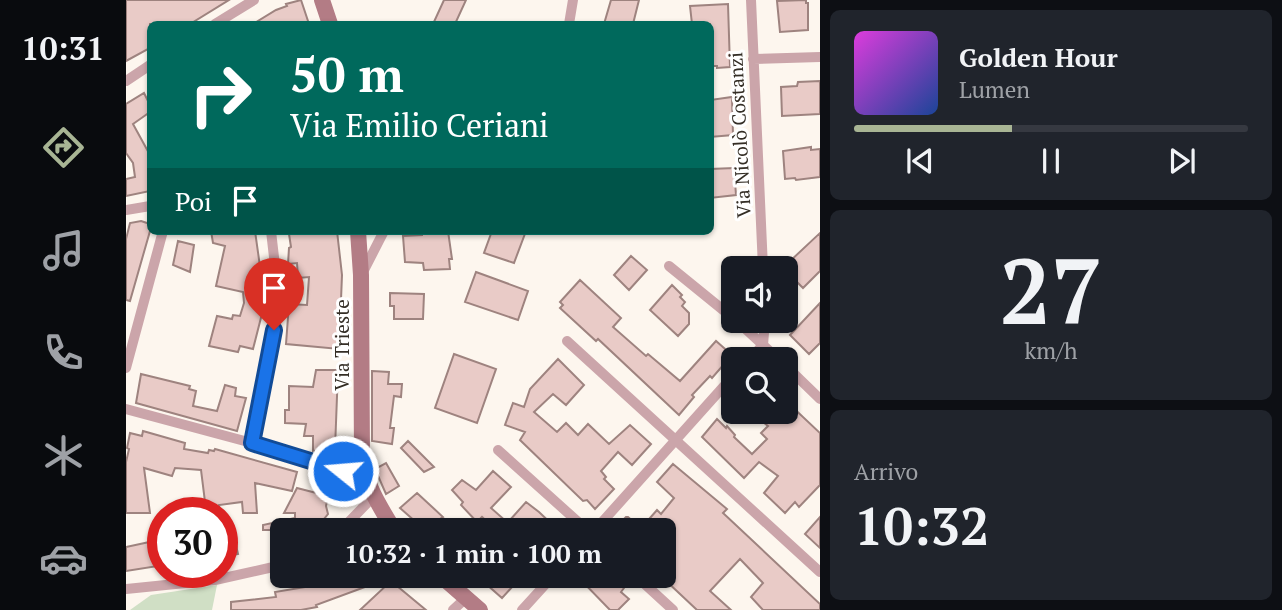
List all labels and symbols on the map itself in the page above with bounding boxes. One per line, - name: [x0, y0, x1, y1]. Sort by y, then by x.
- street label: Via Nicolò Costanzi: [722, 52, 756, 218]
- pin: [244, 258, 304, 330]
- street label: Via Trieste: [329, 299, 354, 391]
- position arrow: [306, 434, 380, 508]
- speed limit sign: 30: [147, 497, 238, 588]

